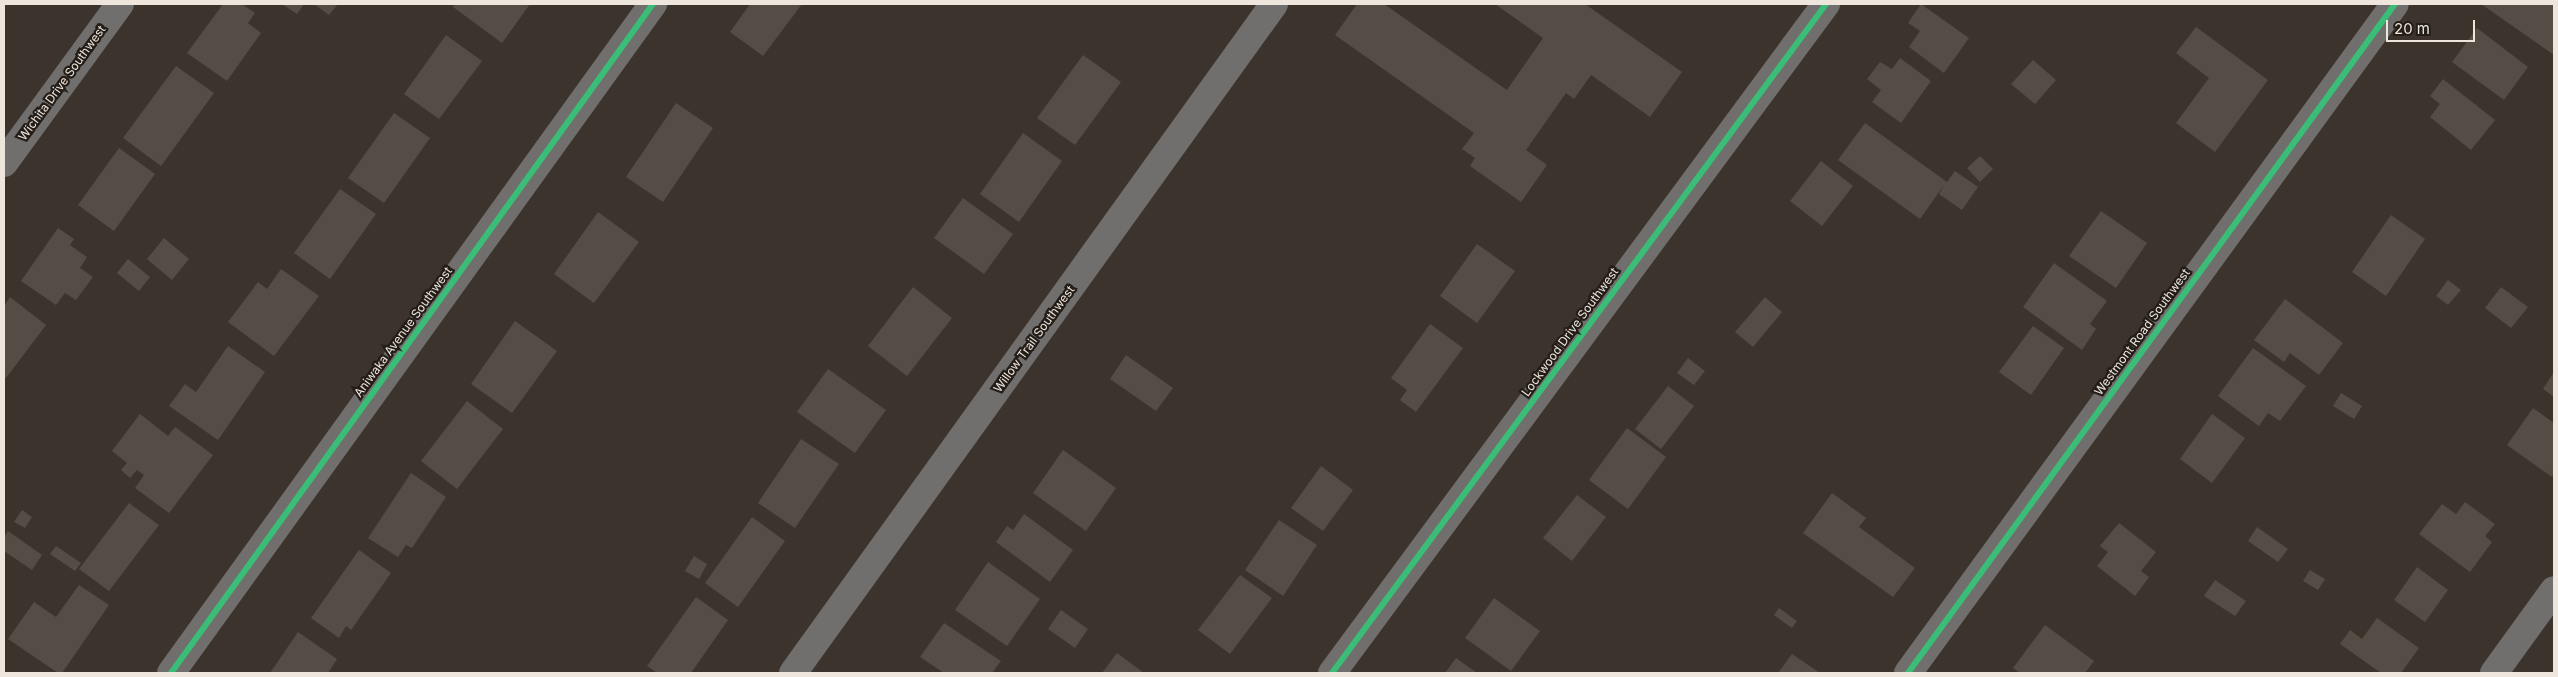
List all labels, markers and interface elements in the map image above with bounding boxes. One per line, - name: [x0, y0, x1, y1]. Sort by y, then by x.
- scale bar: [2388, 10, 2477, 42]
- text: 20 m: [2394, 19, 2430, 38]
- street label: Wichita Drive Southwest: [15, 23, 109, 143]
- street label: Aniwaka Avenue Southwest: [351, 264, 455, 400]
- street label: Lockwood Drive Southwest: [1519, 265, 1621, 399]
- street label: Westmont Road Southwest: [2091, 266, 2193, 398]
- street label: Willow Trail Southwest: [991, 283, 1077, 395]

